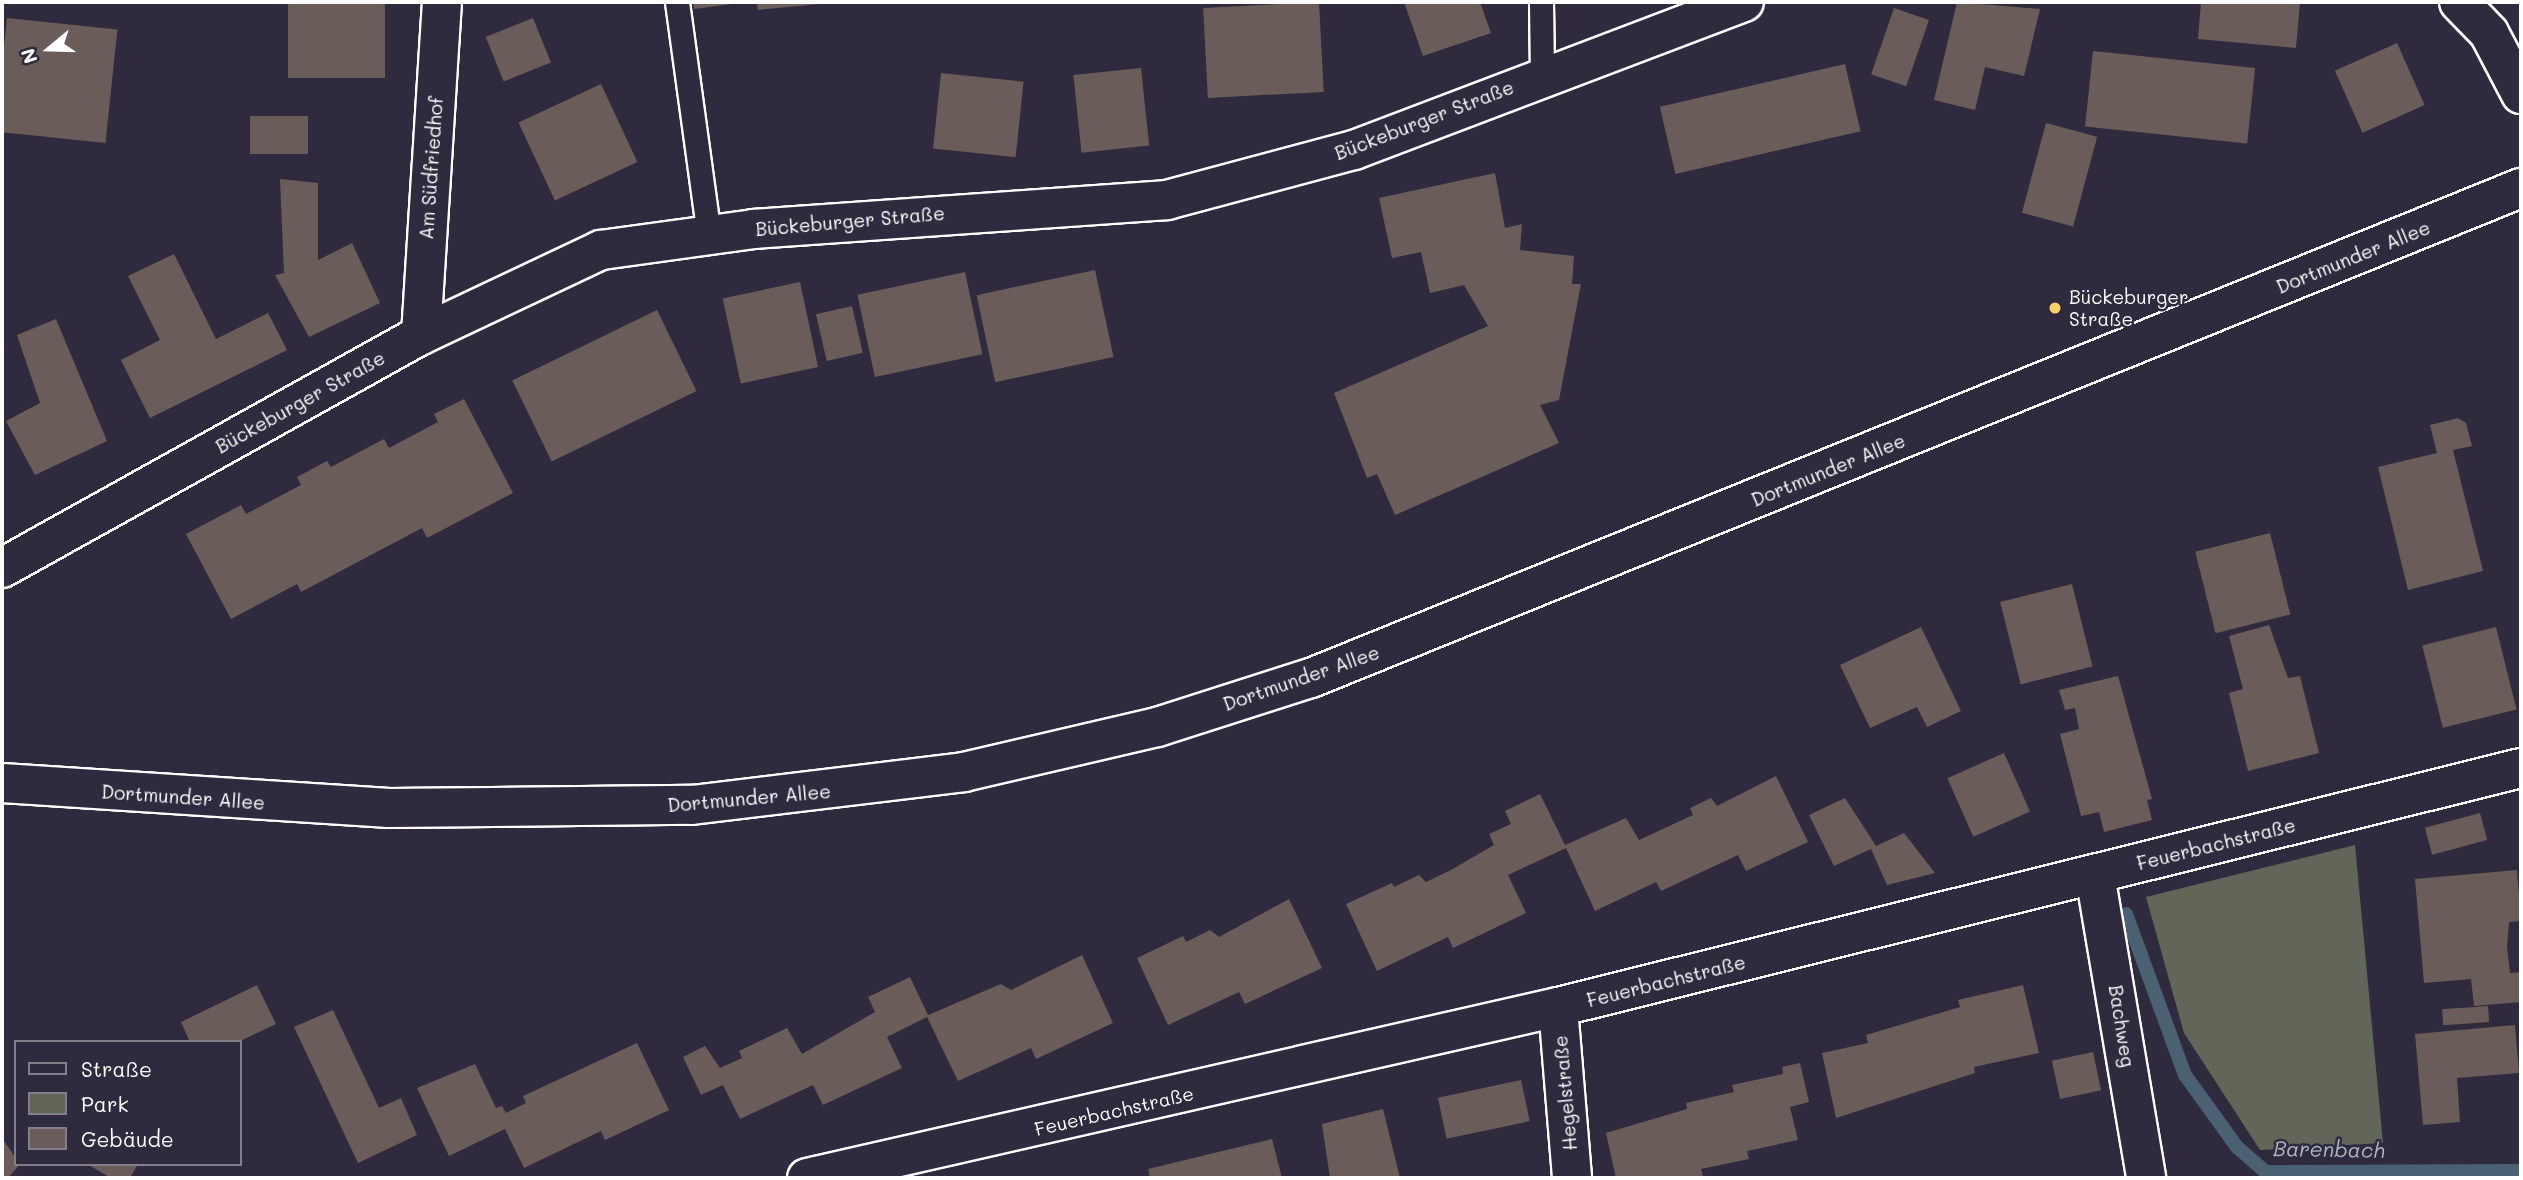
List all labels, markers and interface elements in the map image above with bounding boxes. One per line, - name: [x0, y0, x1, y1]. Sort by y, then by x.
- north arrow: [14, 14, 84, 84]
- text: N: [15, 45, 43, 67]
- street label: Bückeburger Straße: [1331, 75, 1517, 165]
- street label: Am Südfriedhof: [415, 96, 447, 240]
- street label: Bückeburger Straße: [754, 201, 946, 241]
- street label: Dortmunder Allee: [2273, 216, 2433, 298]
- place label: Bückeburger Straße: [2069, 286, 2189, 330]
- marker: Bückeburger Straße: [2047, 300, 2063, 316]
- street label: Bückeburger Straße: [211, 346, 389, 458]
- street label: Dortmunder Allee: [1748, 429, 1908, 511]
- street label: Dortmunder Allee: [1220, 641, 1382, 715]
- street label: Dortmunder Allee: [100, 780, 266, 814]
- street label: Dortmunder Allee: [666, 780, 832, 816]
- street label: Feuerbachstraße: [2134, 813, 2298, 875]
- street label: Feuerbachstraße: [1584, 950, 1748, 1012]
- street label: Bachweg: [2104, 983, 2140, 1069]
- street label: Hegelstraße: [1549, 1034, 1581, 1152]
- legend: [14, 1040, 242, 1166]
- text: Straße: [81, 1055, 152, 1082]
- street label: Feuerbachstraße: [1032, 1082, 1196, 1140]
- text: Park: [81, 1090, 129, 1117]
- text: Gebäude: [81, 1125, 174, 1152]
- water label: Barenbach: [2273, 1135, 2385, 1163]

